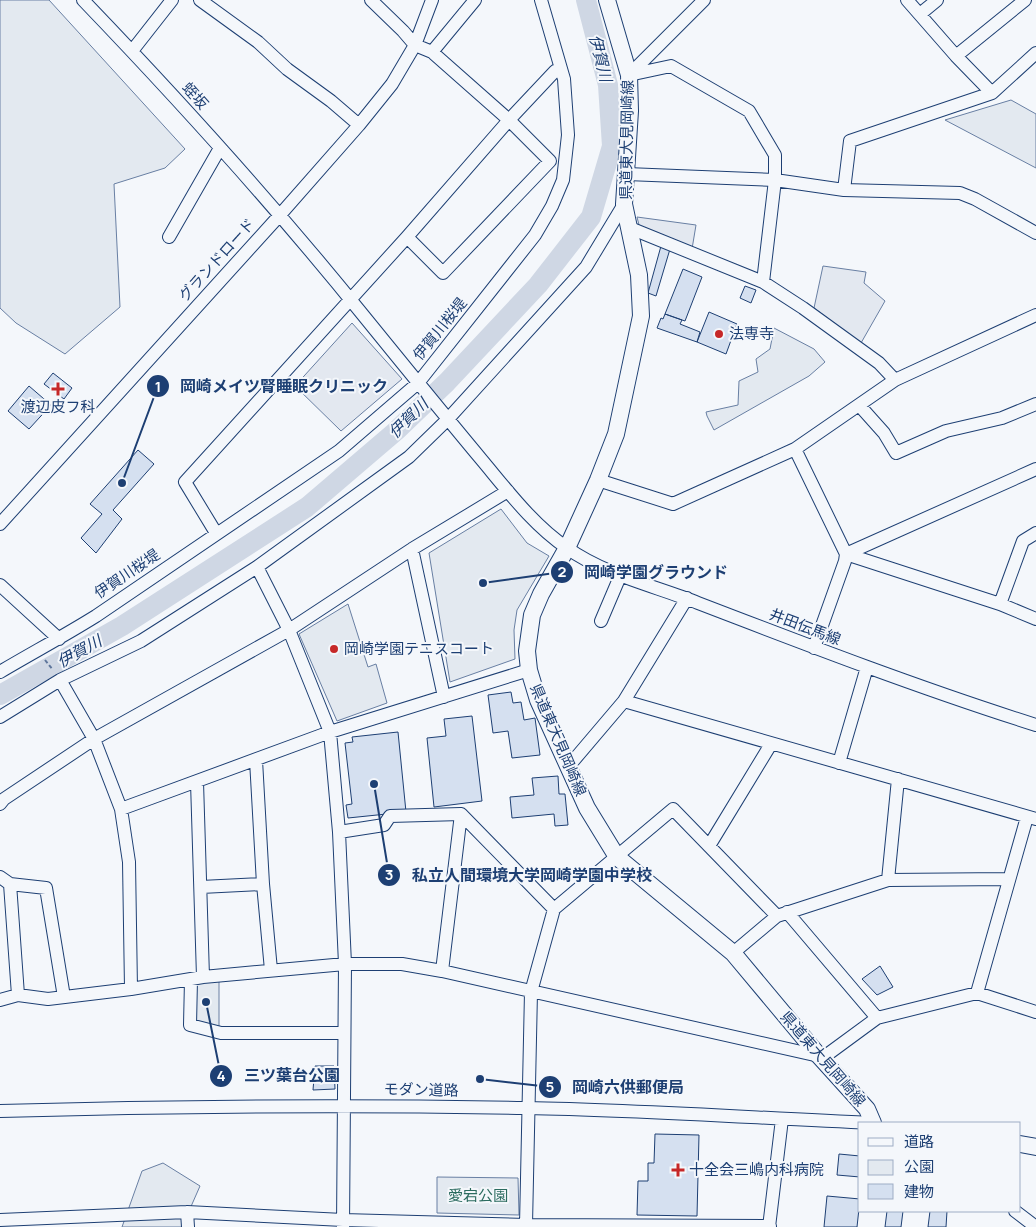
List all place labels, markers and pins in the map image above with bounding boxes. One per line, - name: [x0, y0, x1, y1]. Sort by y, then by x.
- place label: 法専寺: [729, 323, 774, 344]
- marker: 法専寺: [713, 328, 725, 340]
- callout: 岡崎メイツ腎睡眠クリニック: [145, 371, 398, 402]
- marker: 渡辺皮フ科: [51, 382, 65, 396]
- place label: 渡辺皮フ科: [20, 396, 96, 417]
- callout: 岡崎学園グラウンド: [549, 556, 738, 587]
- place label: 岡崎学園テニスコート: [344, 638, 494, 659]
- marker: 岡崎学園テニスコート: [328, 643, 340, 655]
- callout: 私立人間環境大学岡崎学園中学校: [377, 860, 662, 891]
- callout: 三ツ葉台公園: [209, 1060, 350, 1091]
- callout: 岡崎六供郵便局: [537, 1072, 694, 1103]
- place label: 十全会三嶋内科病院: [689, 1159, 824, 1180]
- marker: 十全会三嶋内科病院: [671, 1163, 685, 1177]

